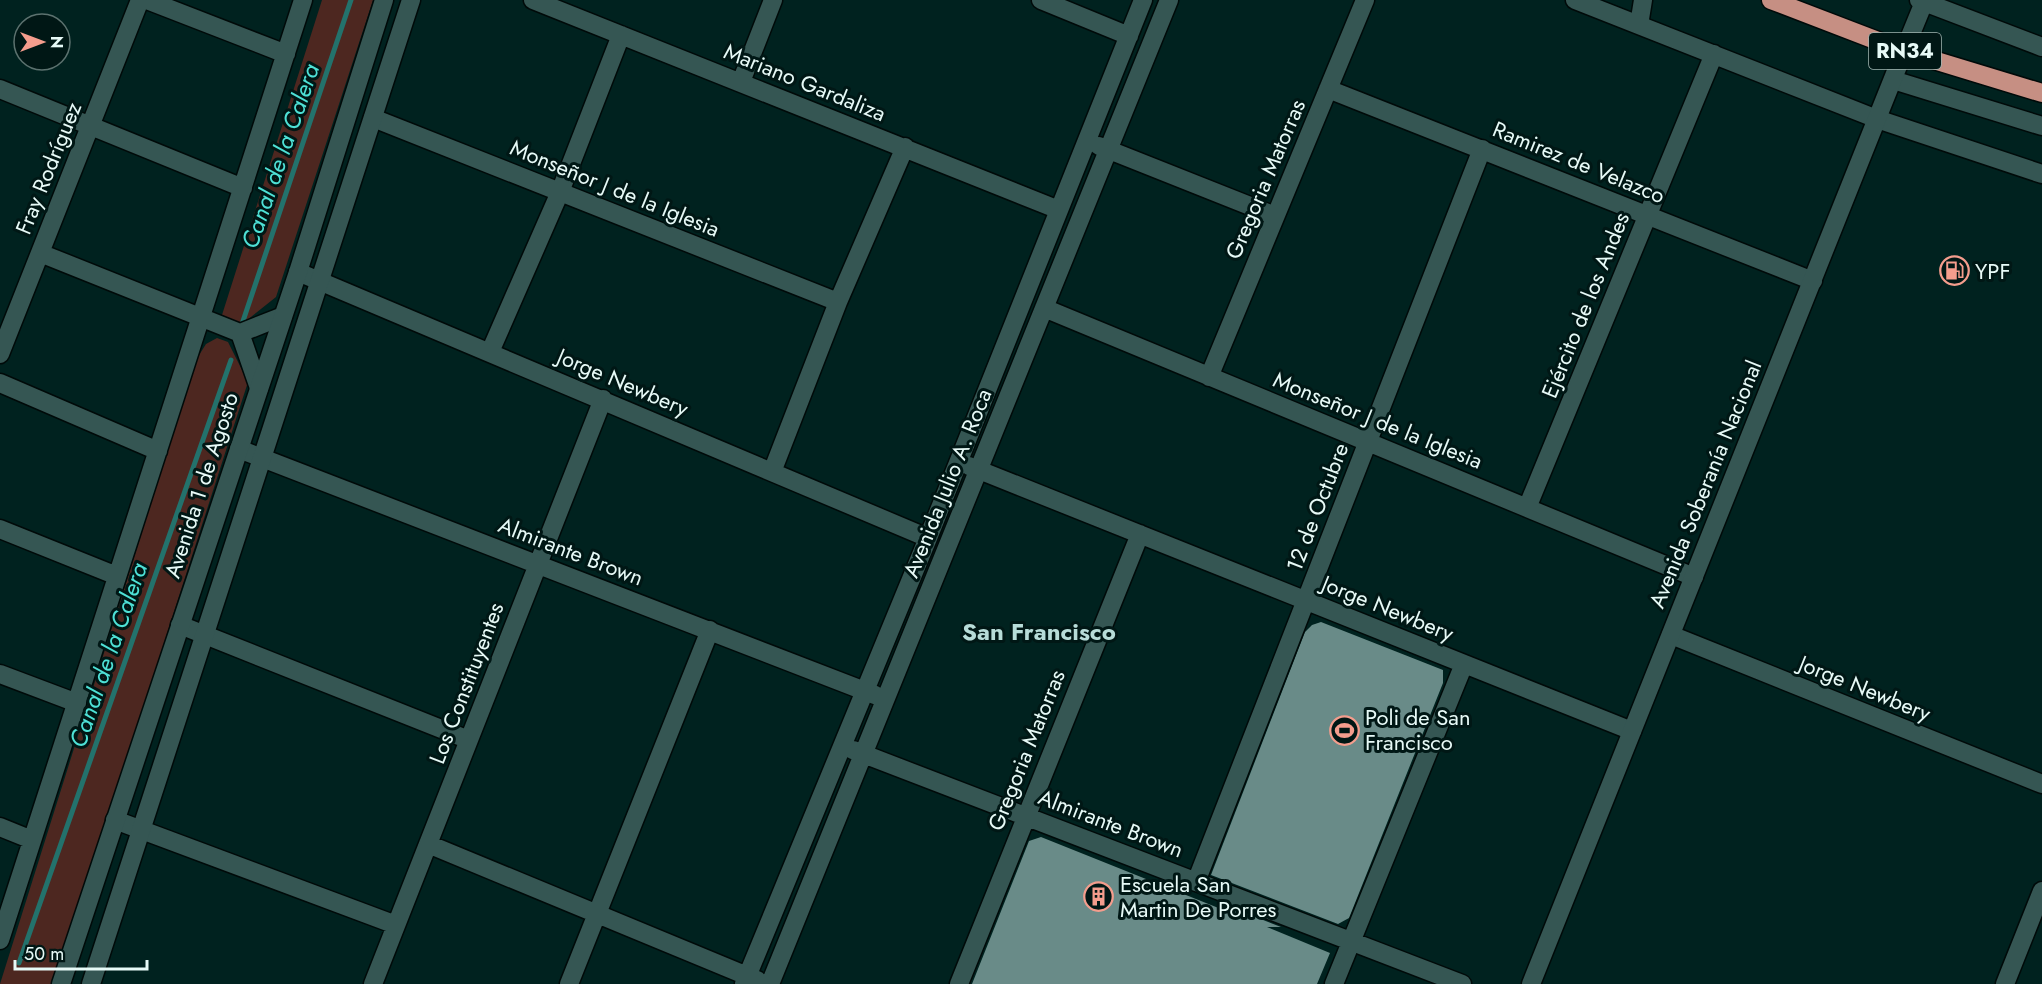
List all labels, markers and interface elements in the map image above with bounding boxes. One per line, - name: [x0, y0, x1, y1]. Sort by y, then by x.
- north arrow: [12, 12, 72, 72]
- road number: RN34: [1869, 33, 1941, 69]
- street label: Mariano Gardaliza: [719, 35, 891, 129]
- text: N: [45, 36, 68, 48]
- water label: Canal de la Calera: [232, 59, 328, 253]
- street label: Gregoria Matorras: [1217, 94, 1313, 264]
- street label: Fray Rodríguez: [7, 97, 89, 239]
- street label: Ramirez de Velazco: [1488, 113, 1670, 211]
- street label: Monseñor J de la Iglesia: [505, 131, 725, 245]
- street label: Ejército de los Andes: [1533, 207, 1637, 403]
- fuel station icon: YPF: [1938, 255, 1970, 287]
- place label: YPF: [1975, 255, 2010, 287]
- street label: Jorge Newbery: [550, 339, 694, 424]
- street label: Avenida Soberanía Nacional: [1641, 355, 1769, 613]
- street label: Monseñor J de la Iglesia: [1268, 363, 1488, 477]
- street label: Avenida Julio A. Roca: [894, 384, 1000, 582]
- street label: Avenida 1 de Agosto: [156, 388, 246, 582]
- street label: 12 de Octubre: [1278, 438, 1356, 576]
- street label: Almirante Brown: [494, 509, 648, 593]
- water label: Canal de la Calera: [60, 558, 156, 752]
- street label: Jorge Newbery: [1314, 566, 1459, 649]
- street label: Los Constituyentes: [421, 598, 512, 768]
- district label: San Francisco: [962, 614, 1116, 649]
- street label: Jorge Newbery: [1791, 646, 1936, 729]
- street label: Gregoria Matorras: [979, 665, 1073, 835]
- place label: Poli de San Francisco: [1365, 701, 1470, 758]
- sports icon: Poli de San Francisco: [1328, 714, 1360, 746]
- street label: Almirante Brown: [1034, 781, 1188, 865]
- place label: Escuela San Martin De Porres: [1120, 868, 1276, 925]
- building icon: Escuela San Martin De Porres: [1083, 881, 1115, 913]
- scale bar: [15, 933, 147, 971]
- text: 50 m: [24, 941, 64, 967]

